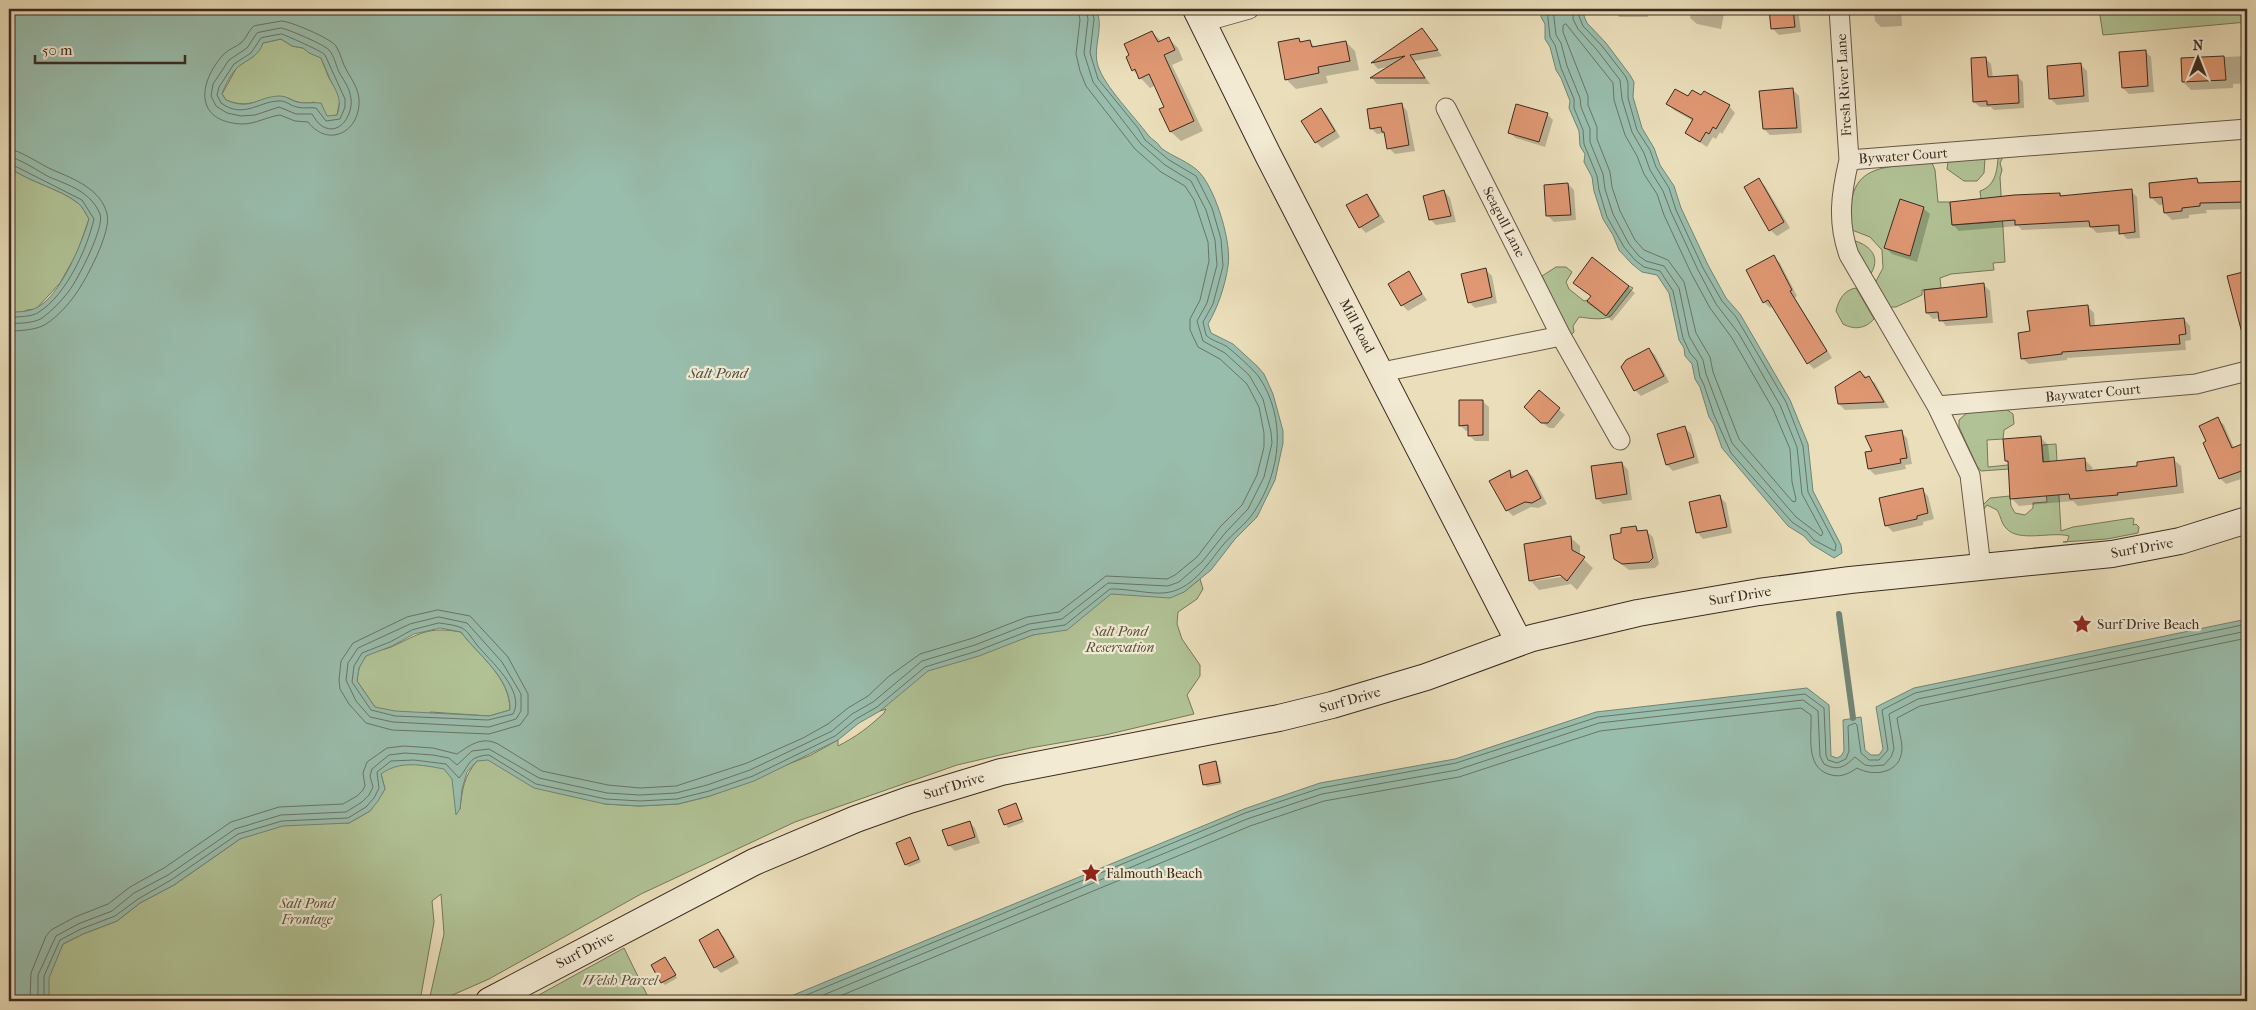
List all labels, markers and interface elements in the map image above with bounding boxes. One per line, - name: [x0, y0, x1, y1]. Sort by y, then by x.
- scale bar: [35, 32, 185, 64]
- north arrow: [2174, 32, 2224, 82]
- street label: Fresh River Lane: [1833, 33, 1855, 137]
- text: N: [2193, 37, 2204, 54]
- text: 50 m: [42, 41, 73, 59]
- street label: Bywater Court: [1858, 144, 1948, 168]
- street label: Seagull Lane: [1479, 184, 1529, 260]
- street label: Mill Road: [1336, 296, 1378, 356]
- water label: Salt Pond: [688, 364, 750, 382]
- street label: Baywater Court: [2045, 380, 2141, 406]
- street label: Surf Drive: [2110, 534, 2175, 562]
- street label: Surf Drive: [1708, 583, 1772, 609]
- place icon: Surf Drive Beach: [2071, 613, 2093, 635]
- place label: Surf Drive Beach: [2097, 616, 2200, 633]
- park label: Salt Pond Reservation: [1085, 623, 1155, 656]
- street label: Surf Drive: [1317, 683, 1383, 717]
- street label: Surf Drive: [921, 769, 987, 803]
- place icon: Falmouth Beach: [1080, 862, 1102, 884]
- place label: Falmouth Beach: [1106, 865, 1203, 882]
- park label: Salt Pond Frontage: [278, 895, 336, 928]
- street label: Surf Drive: [553, 928, 617, 972]
- park label: Welsh Parcel: [583, 972, 659, 989]

